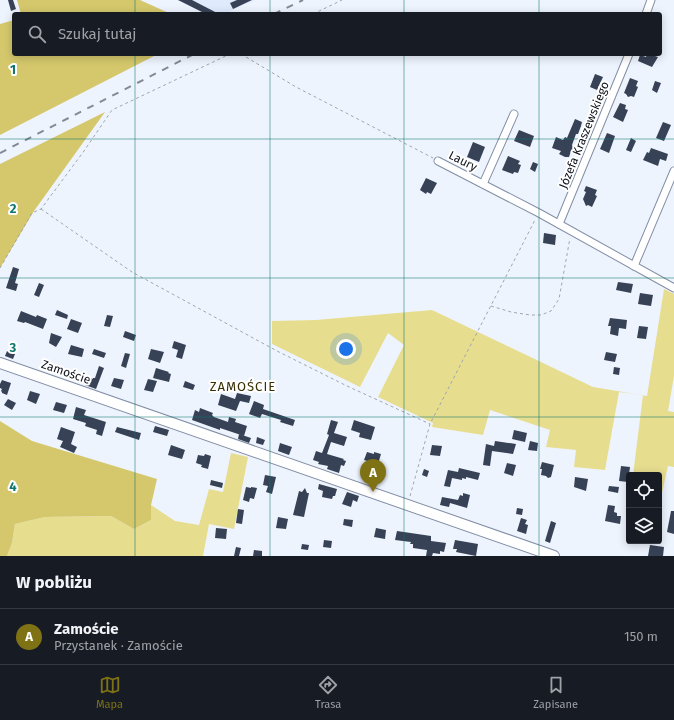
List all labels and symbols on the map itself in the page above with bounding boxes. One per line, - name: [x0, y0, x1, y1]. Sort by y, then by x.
- text: 1: [10, 62, 16, 77]
- street label: Józefa Kraszewskiego: [556, 79, 612, 191]
- street label: Laury: [446, 148, 480, 174]
- text: 2: [10, 201, 17, 216]
- your location: [336, 339, 356, 359]
- text: 3: [9, 340, 17, 355]
- street label: Zamoście: [40, 357, 92, 387]
- district label: ZAMOŚCIE: [210, 379, 276, 394]
- pin: A: [360, 459, 386, 492]
- text: 4: [9, 479, 17, 494]

